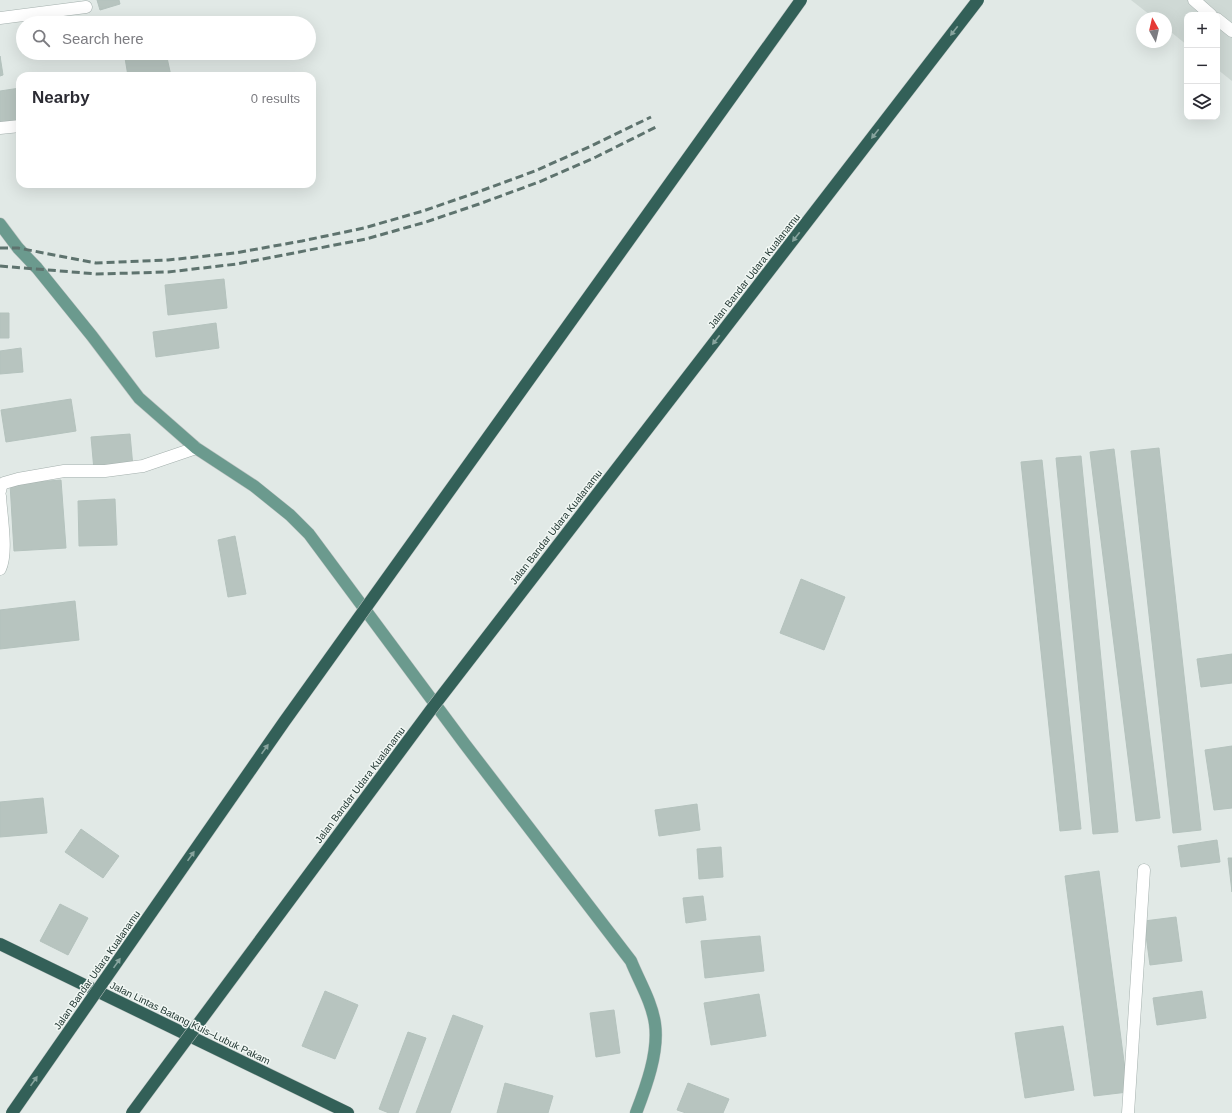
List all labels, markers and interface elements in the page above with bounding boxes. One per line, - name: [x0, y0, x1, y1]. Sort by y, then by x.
- north arrow: [1136, 12, 1172, 48]
- map controls: [1184, 12, 1220, 120]
- button: +: [1184, 12, 1220, 48]
- search box: [16, 16, 316, 60]
- one-way arrow: [950, 25, 959, 36]
- icon: search: [30, 27, 52, 49]
- text: Search here: [62, 30, 144, 47]
- button: −: [1184, 48, 1220, 84]
- button: layers: [1184, 84, 1220, 120]
- text: Nearby: [32, 88, 90, 107]
- text: 0 results: [251, 91, 300, 106]
- one-way arrow: [871, 128, 879, 139]
- street label: Jalan Bandar Udara Kualanamu: [706, 212, 802, 330]
- one-way arrow: [791, 231, 800, 242]
- one-way arrow: [712, 334, 720, 345]
- street label: Jalan Bandar Udara Kualanamu: [508, 468, 604, 586]
- street label: Jalan Bandar Udara Kualanamu: [313, 725, 407, 845]
- one-way arrow: [261, 744, 269, 754]
- one-way arrow: [187, 851, 195, 861]
- street label: Jalan Bandar Udara Kualanamu: [52, 909, 142, 1031]
- one-way arrow: [113, 957, 121, 968]
- street label: Jalan Lintas Batang Kuis–Lubuk Pakam: [108, 979, 272, 1067]
- one-way arrow: [30, 1076, 38, 1086]

